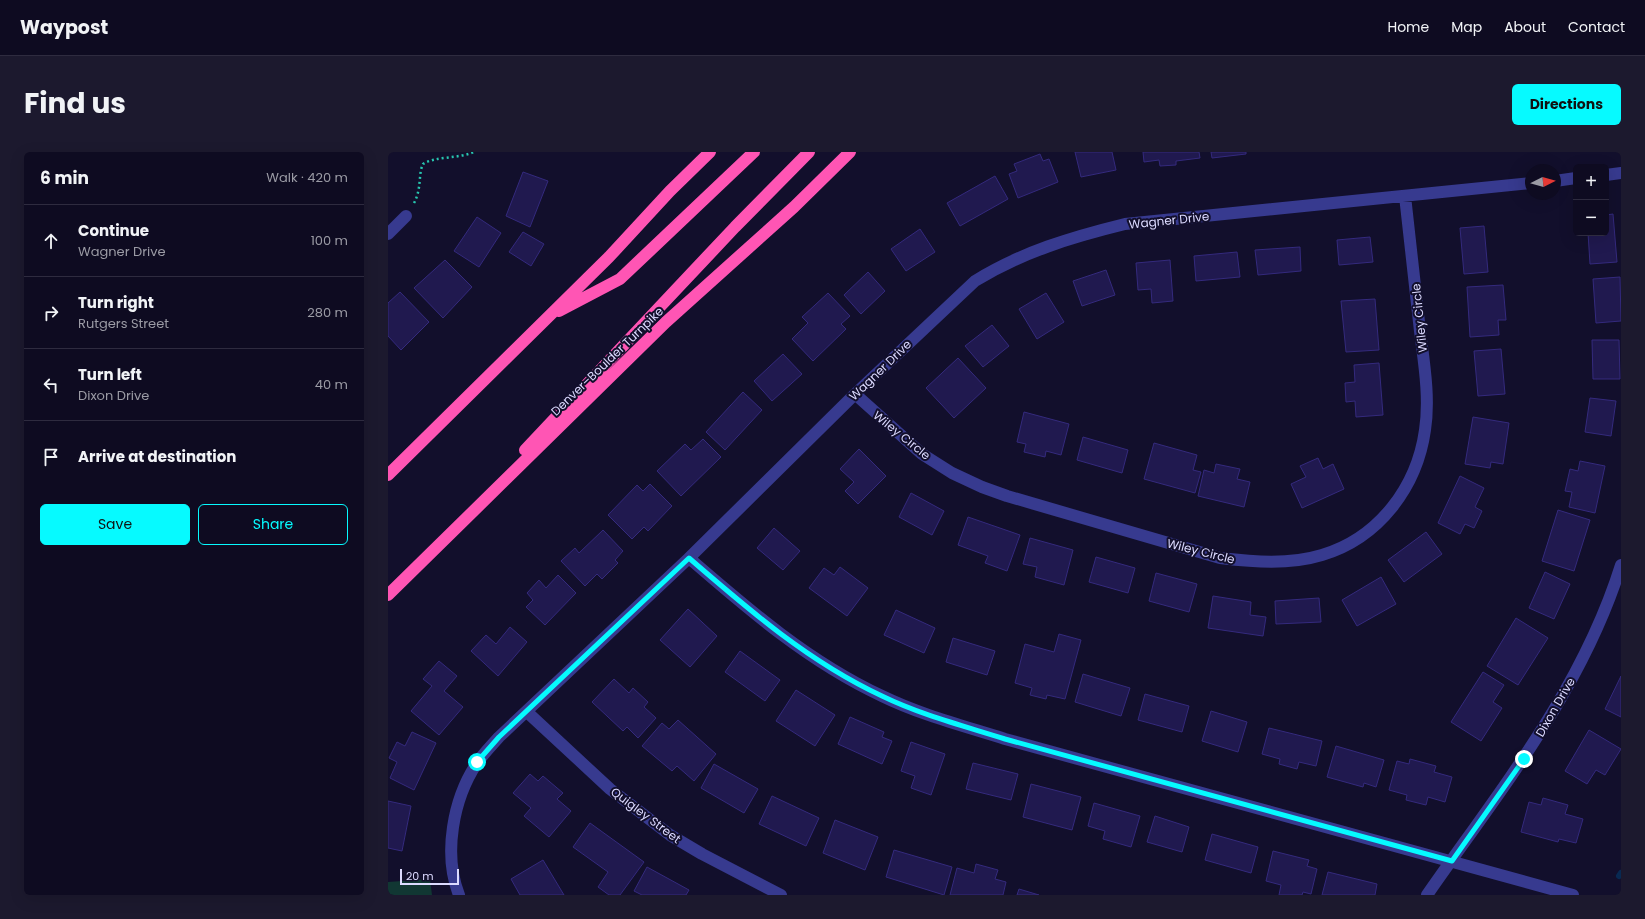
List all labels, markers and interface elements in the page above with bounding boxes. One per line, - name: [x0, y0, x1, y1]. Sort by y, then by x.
- text: Waypost: [20, 14, 108, 41]
- text: Home: [1387, 17, 1429, 37]
- text: Map: [1451, 17, 1482, 37]
- text: About: [1504, 17, 1546, 37]
- text: Contact: [1568, 17, 1625, 37]
- text: Find us: [24, 84, 126, 123]
- button: Directions: [1512, 84, 1621, 125]
- north arrow: [1525, 164, 1561, 200]
- map controls: [1573, 164, 1609, 236]
- button: +: [1573, 164, 1609, 200]
- text: 6 min: [40, 166, 89, 190]
- text: Walk · 420 m: [266, 168, 348, 187]
- button: −: [1573, 200, 1609, 236]
- street label: Wagner Drive: [1128, 207, 1210, 233]
- text: Continue: [78, 220, 149, 241]
- icon: ahead: [40, 230, 62, 252]
- text: 100 m: [311, 231, 348, 250]
- text: Wagner Drive: [78, 242, 166, 261]
- street label: Wiley Circle: [1407, 283, 1431, 353]
- text: Turn right: [78, 292, 154, 313]
- icon: right: [40, 302, 62, 324]
- text: 280 m: [307, 303, 348, 322]
- street label: Denver–Boulder Turnpike: [547, 303, 667, 419]
- text: Rutgers Street: [78, 314, 169, 333]
- street label: Wagner Drive: [845, 336, 915, 404]
- text: Turn left: [78, 364, 142, 385]
- icon: left: [40, 374, 62, 396]
- text: 40 m: [315, 375, 348, 394]
- text: Dixon Drive: [78, 386, 149, 405]
- street label: Wiley Circle: [870, 407, 934, 463]
- icon: arrive: [40, 446, 62, 468]
- text: Arrive at destination: [78, 446, 236, 467]
- button: Save: [40, 504, 190, 545]
- button: Share: [198, 504, 348, 545]
- street label: Wiley Circle: [1165, 534, 1237, 568]
- street label: Dixon Drive: [1531, 674, 1579, 740]
- route end: [1515, 750, 1533, 768]
- route start: [468, 753, 486, 771]
- street label: Quigley Street: [607, 783, 685, 847]
- scale bar: [400, 867, 459, 886]
- text: 20 m: [406, 868, 434, 884]

